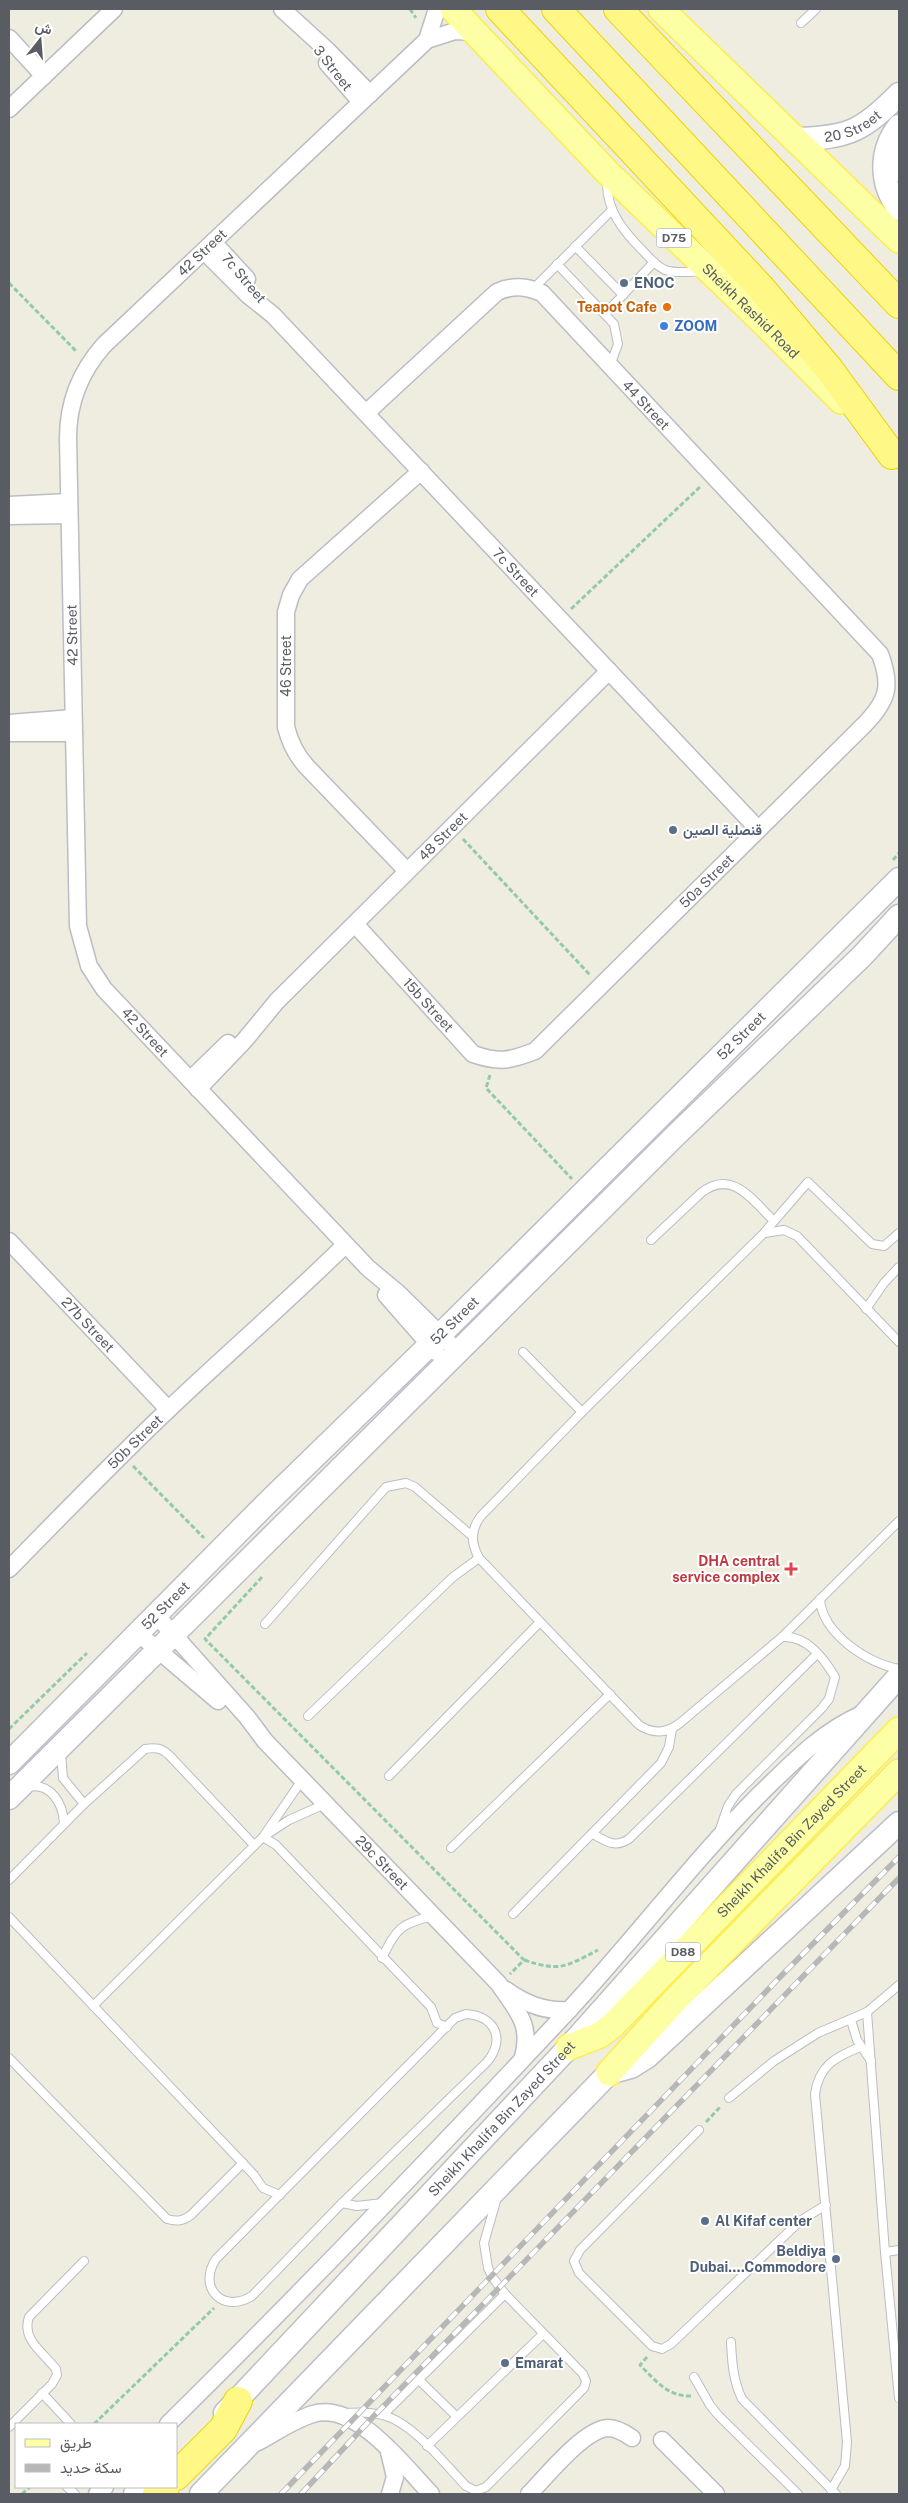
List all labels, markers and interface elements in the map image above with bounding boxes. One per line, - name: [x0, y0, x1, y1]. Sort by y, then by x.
- north arrow: [15, 15, 65, 65]
- text: ش: [33, 17, 54, 39]
- street label: 3 Street: [310, 42, 356, 94]
- street label: 20 Street: [823, 107, 884, 145]
- street label: 42 Street: [174, 226, 230, 280]
- road number: D75: [656, 228, 692, 248]
- street label: 7c Street: [219, 250, 269, 306]
- street label: Sheikh Rashid Road: [699, 260, 802, 362]
- place label: ENOC: [634, 275, 674, 291]
- marker: ENOC: [618, 277, 630, 289]
- place label: Teapot Cafe: [577, 299, 657, 315]
- marker: Teapot Cafe: [661, 301, 673, 313]
- place label: ZOOM: [674, 318, 717, 334]
- marker: ZOOM: [658, 320, 670, 332]
- street label: 44 Street: [619, 377, 673, 433]
- street label: 7c Street: [489, 545, 542, 600]
- street label: 42 Street: [63, 604, 81, 666]
- street label: 46 Street: [278, 635, 294, 697]
- street label: 48 Street: [415, 809, 470, 864]
- place label: قنصلية الصين: [683, 822, 762, 839]
- marker: قنصلية الصين: [667, 824, 679, 836]
- street label: 50a Street: [676, 851, 737, 911]
- street label: 15b Street: [400, 974, 457, 1035]
- street label: 42 Street: [118, 1004, 172, 1060]
- street label: 52 Street: [714, 1008, 769, 1063]
- street label: 52 Street: [427, 1293, 482, 1348]
- street label: 27b Street: [58, 1294, 118, 1355]
- street label: 50b Street: [104, 1412, 166, 1472]
- place label: DHA central service complex: [672, 1553, 780, 1585]
- marker: DHA central service complex: [784, 1562, 798, 1576]
- street label: 52 Street: [138, 1578, 193, 1633]
- street label: Sheikh Khalifa Bin Zayed Street: [714, 1761, 869, 1921]
- street label: 29c Street: [352, 1832, 412, 1893]
- road number: D88: [666, 1942, 700, 1961]
- street label: Sheikh Khalifa Bin Zayed Street: [425, 2038, 578, 2200]
- place label: Al Kifaf center: [715, 2213, 812, 2229]
- marker: Al Kifaf center: [699, 2215, 711, 2227]
- place label: Beldiya Dubai....Commodore: [690, 2243, 826, 2275]
- marker: Beldiya Dubai....Commodore: [830, 2253, 842, 2265]
- place label: Emarat: [515, 2355, 564, 2371]
- marker: Emarat: [499, 2357, 511, 2369]
- legend: [15, 2423, 178, 2488]
- text: طريق: [60, 2434, 92, 2453]
- text: سكة حديد: [60, 2459, 122, 2477]

